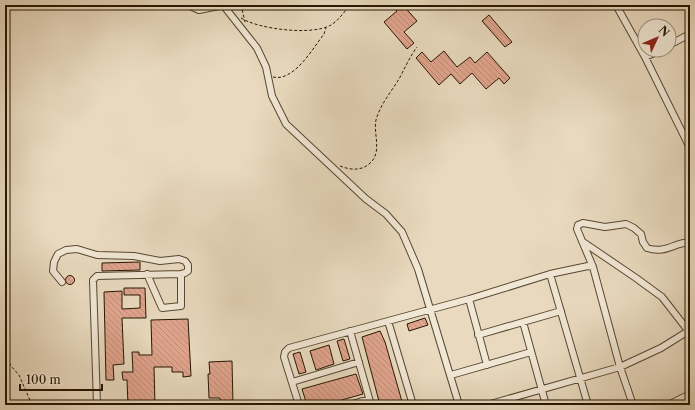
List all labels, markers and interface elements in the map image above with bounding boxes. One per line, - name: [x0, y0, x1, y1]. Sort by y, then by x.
- north arrow: [637, 18, 677, 58]
- text: N: [656, 23, 673, 40]
- scale bar: [20, 366, 102, 392]
- text: 100 m: [26, 372, 61, 387]

